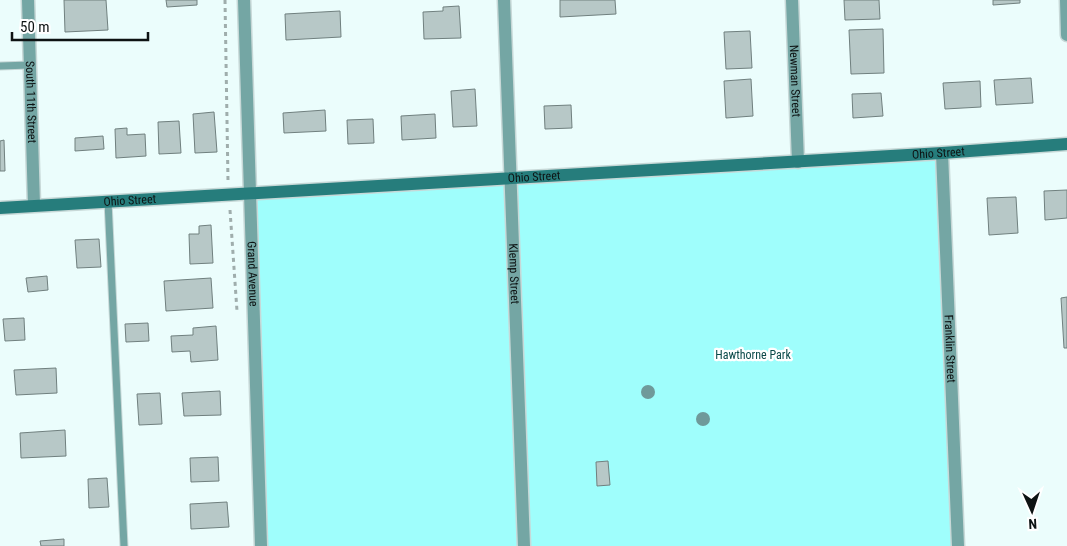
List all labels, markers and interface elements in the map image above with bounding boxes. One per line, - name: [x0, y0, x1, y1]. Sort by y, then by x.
- scale bar: [12, 10, 149, 42]
- text: 50 m: [20, 18, 50, 36]
- street label: Newman Street: [787, 45, 803, 118]
- street label: South 11th Street: [23, 61, 39, 144]
- street label: Ohio Street: [912, 144, 966, 162]
- street label: Ohio Street: [507, 168, 561, 185]
- street label: Ohio Street: [103, 192, 157, 209]
- street label: Grand Avenue: [245, 241, 261, 307]
- street label: Klemp Street: [506, 243, 522, 305]
- street label: Franklin Street: [942, 314, 958, 384]
- park label: Hawthorne Park: [715, 348, 791, 362]
- north arrow: [1007, 486, 1057, 536]
- text: N: [1028, 516, 1037, 532]

